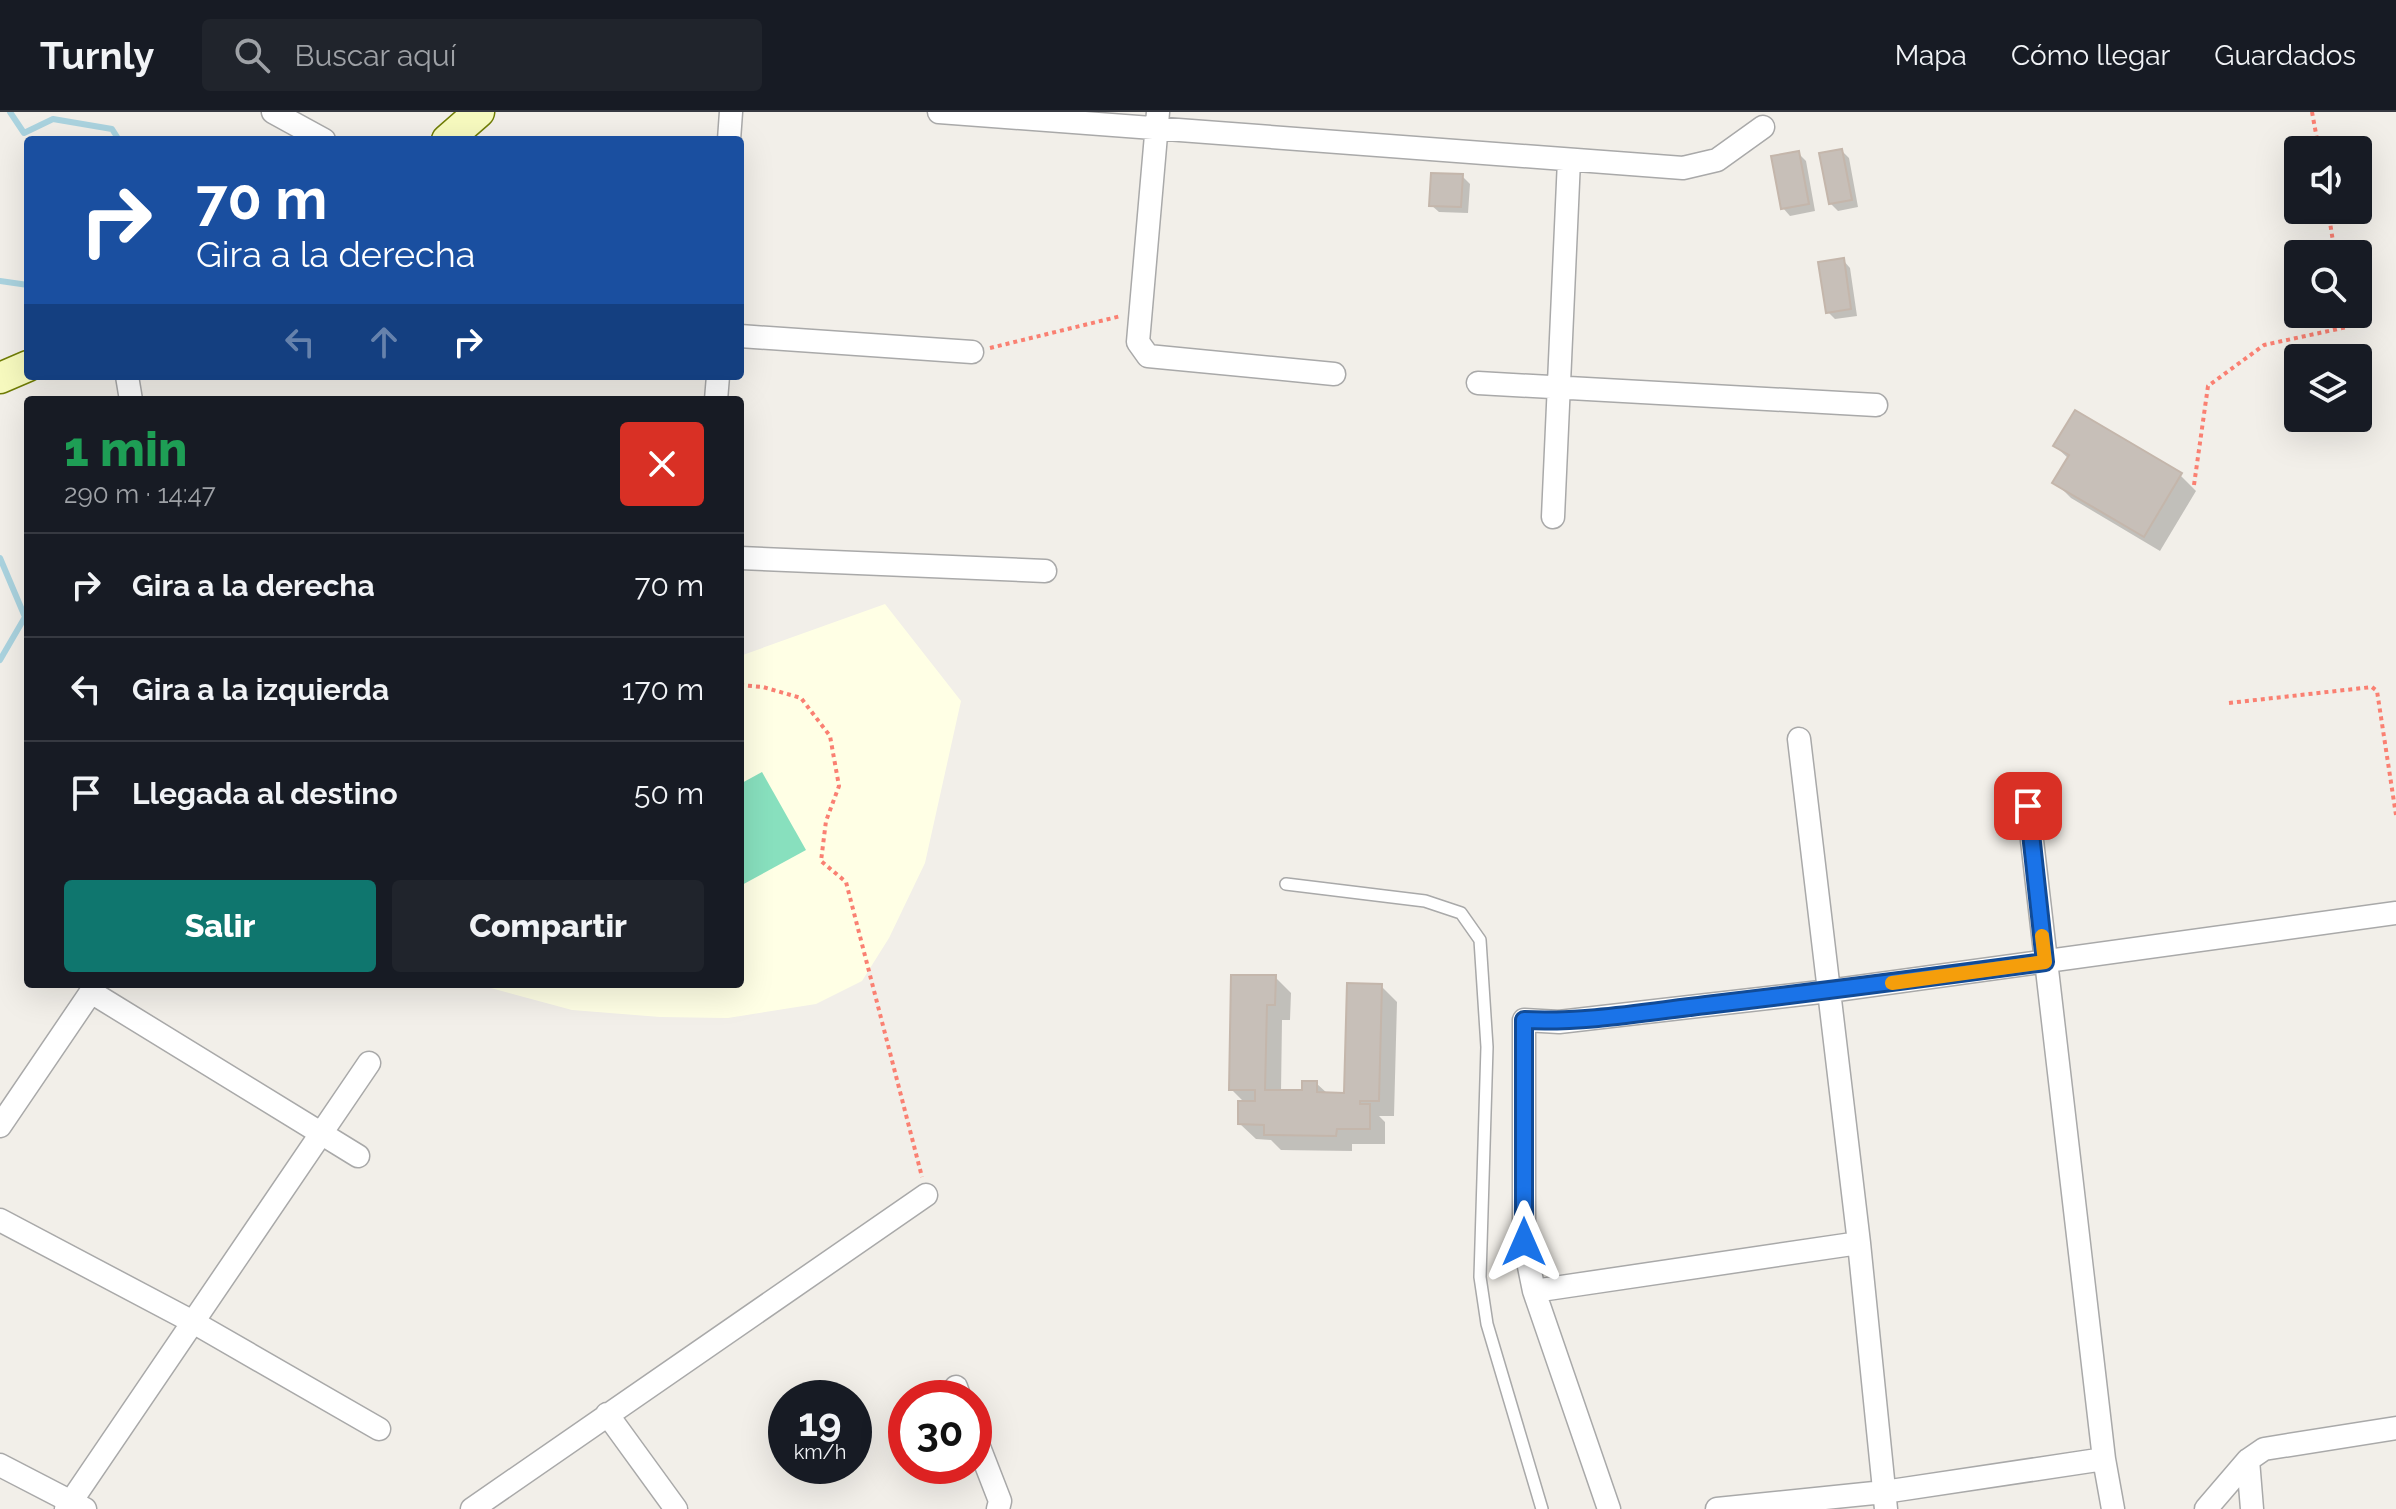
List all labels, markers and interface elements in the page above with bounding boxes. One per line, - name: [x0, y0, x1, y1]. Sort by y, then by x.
- search box: [202, 19, 762, 91]
- text: Turnly: [40, 33, 154, 78]
- icon: search: [230, 33, 274, 77]
- text: Buscar aquí: [294, 38, 456, 73]
- text: Mapa: [1895, 39, 1967, 72]
- text: Cómo llegar: [2011, 39, 2170, 72]
- text: Guardados: [2214, 39, 2356, 72]
- map controls: [2284, 136, 2372, 432]
- button: sound: [2284, 136, 2372, 224]
- text: 70 m: [196, 166, 327, 232]
- icon: right: [64, 168, 168, 272]
- text: Gira a la derecha: [196, 233, 475, 275]
- button: search: [2284, 240, 2372, 328]
- icon: left: [278, 320, 322, 364]
- icon: ahead: [362, 320, 406, 364]
- icon: right: [446, 320, 490, 364]
- button: layers: [2284, 344, 2372, 432]
- text: 1 min: [64, 421, 187, 477]
- button: close: [620, 422, 704, 506]
- text: 290 m · 14:47: [64, 479, 216, 509]
- icon: right: [64, 563, 108, 607]
- text: Gira a la derecha: [132, 568, 375, 603]
- text: 70 m: [634, 568, 704, 603]
- icon: left: [64, 667, 108, 711]
- text: Gira a la izquierda: [132, 672, 389, 707]
- text: 170 m: [622, 672, 704, 707]
- icon: arrive: [64, 771, 108, 815]
- pin: [1994, 772, 2062, 840]
- text: Llegada al destino: [132, 776, 398, 811]
- text: 50 m: [634, 776, 704, 811]
- icon: arrive: [2006, 784, 2050, 828]
- button: Salir: [64, 880, 376, 972]
- button: Compartir: [392, 880, 704, 972]
- position arrow: [1482, 1200, 1566, 1284]
- speed limit sign: 30: [888, 1380, 992, 1484]
- text: 19: [798, 1398, 842, 1445]
- text: km/h: [794, 1440, 846, 1464]

